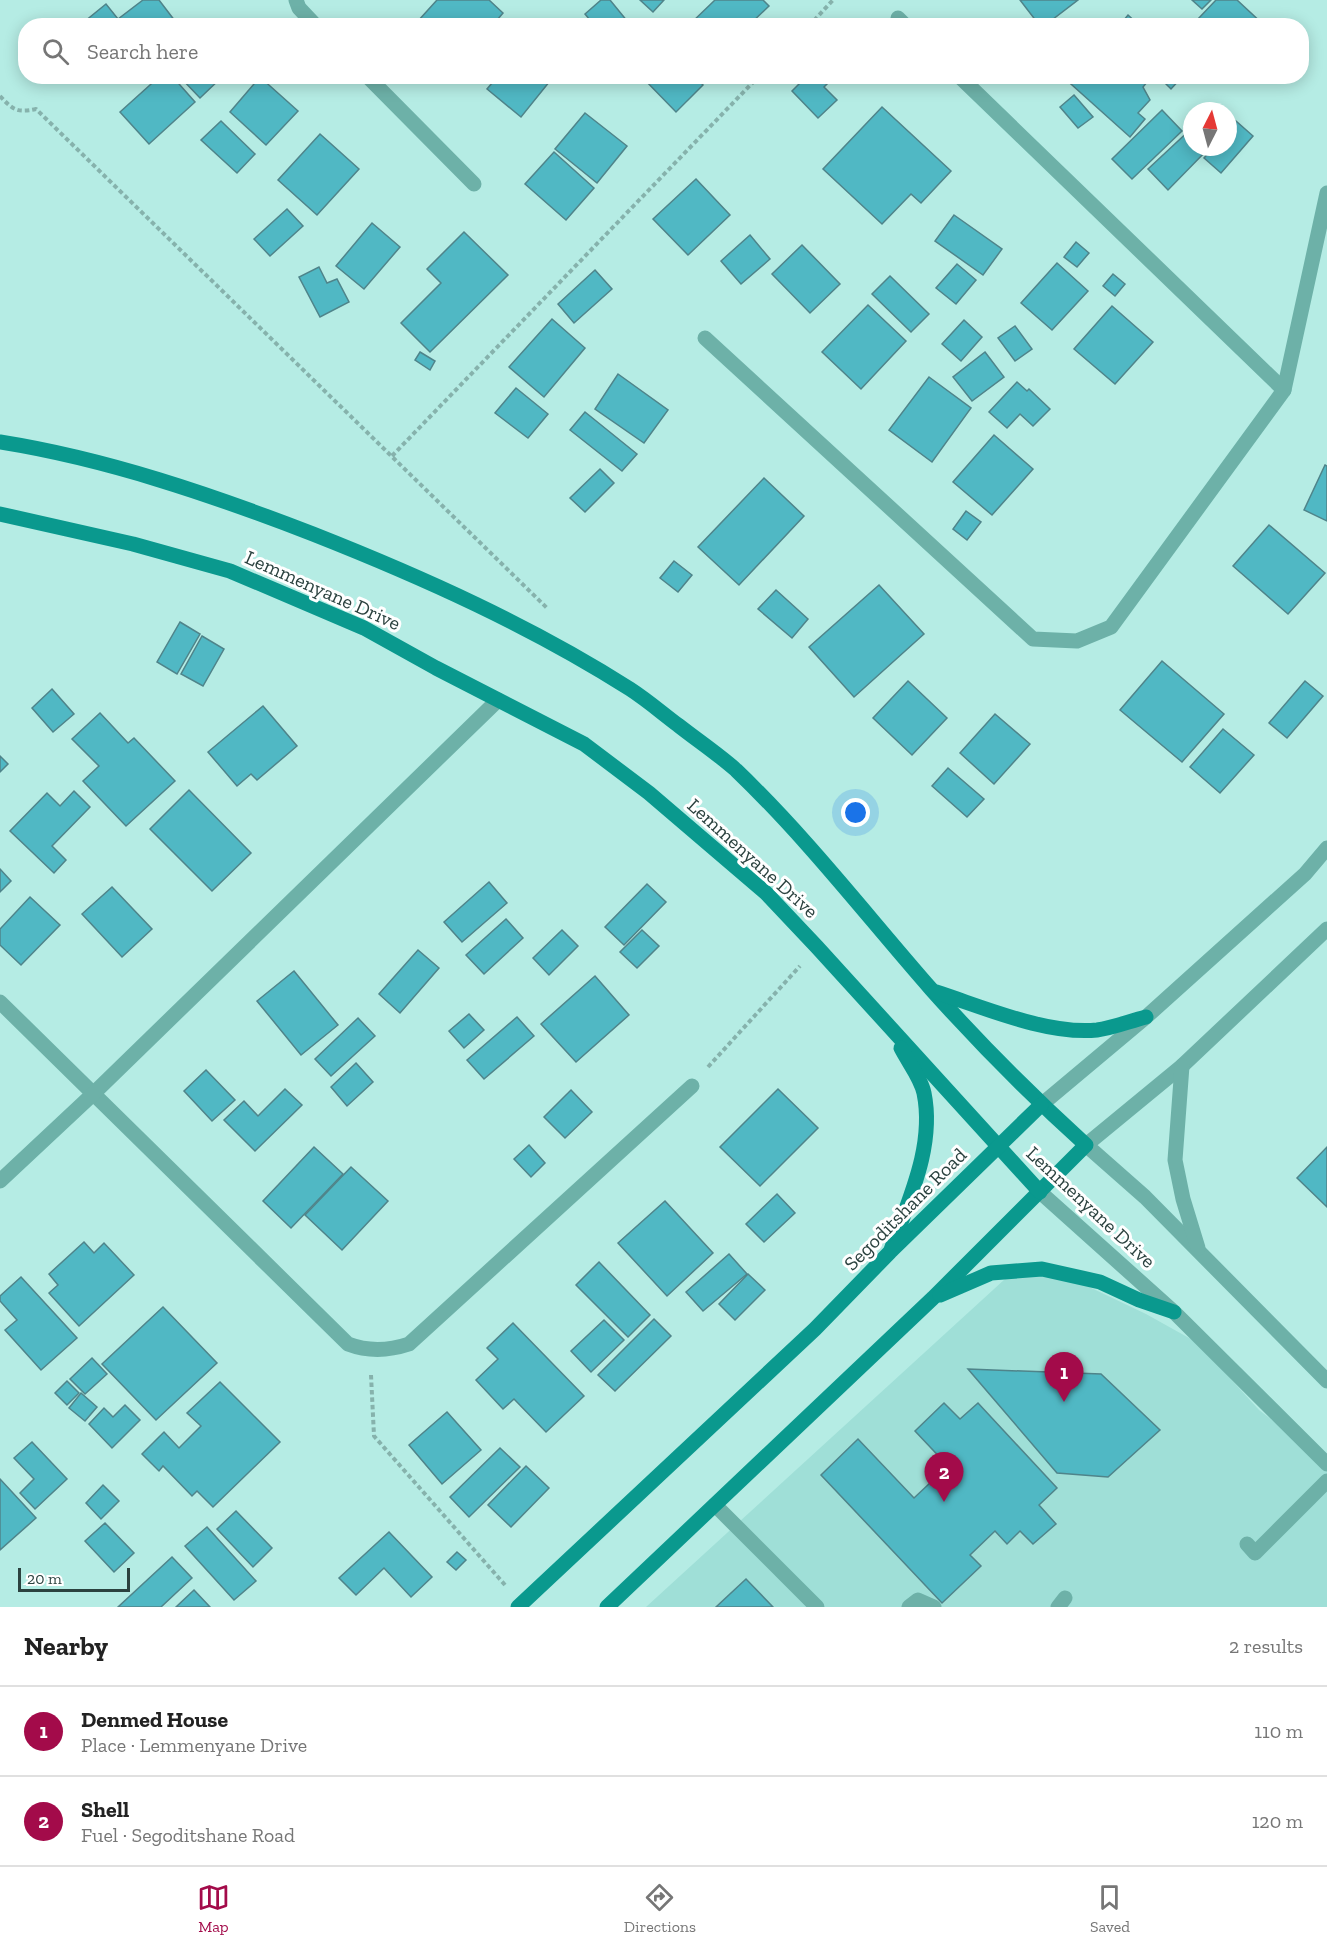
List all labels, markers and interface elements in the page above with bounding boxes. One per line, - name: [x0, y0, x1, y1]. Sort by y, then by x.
- search box: [18, 18, 1309, 84]
- icon: search: [39, 35, 72, 68]
- text: Search here: [87, 38, 198, 65]
- north arrow: [1183, 102, 1237, 156]
- street label: Lemmenyane Drive: [242, 545, 404, 635]
- street label: Lemmenyane Drive: [683, 793, 823, 923]
- your location: [841, 798, 870, 827]
- street label: Lemmenyane Drive: [1022, 1141, 1160, 1273]
- street label: Segoditshane Road: [839, 1143, 971, 1275]
- pin: 1: [1044, 1352, 1084, 1402]
- pin: 2: [924, 1452, 964, 1502]
- scale bar: [18, 1565, 130, 1592]
- text: 20 m: [27, 1569, 62, 1588]
- text: Nearby: [24, 1630, 108, 1662]
- text: 2 results: [1229, 1634, 1303, 1658]
- text: Denmed House: [81, 1706, 228, 1733]
- text: 1: [39, 1719, 48, 1743]
- text: 110 m: [1254, 1719, 1303, 1743]
- text: Place · Lemmenyane Drive: [81, 1733, 307, 1757]
- text: Shell: [81, 1796, 129, 1823]
- text: 2: [38, 1809, 49, 1833]
- text: 120 m: [1252, 1809, 1303, 1833]
- text: Fuel · Segoditshane Road: [81, 1823, 295, 1847]
- tab: Map: [197, 1881, 230, 1936]
- tab: Directions: [624, 1881, 696, 1936]
- tab: Saved: [1090, 1881, 1130, 1936]

